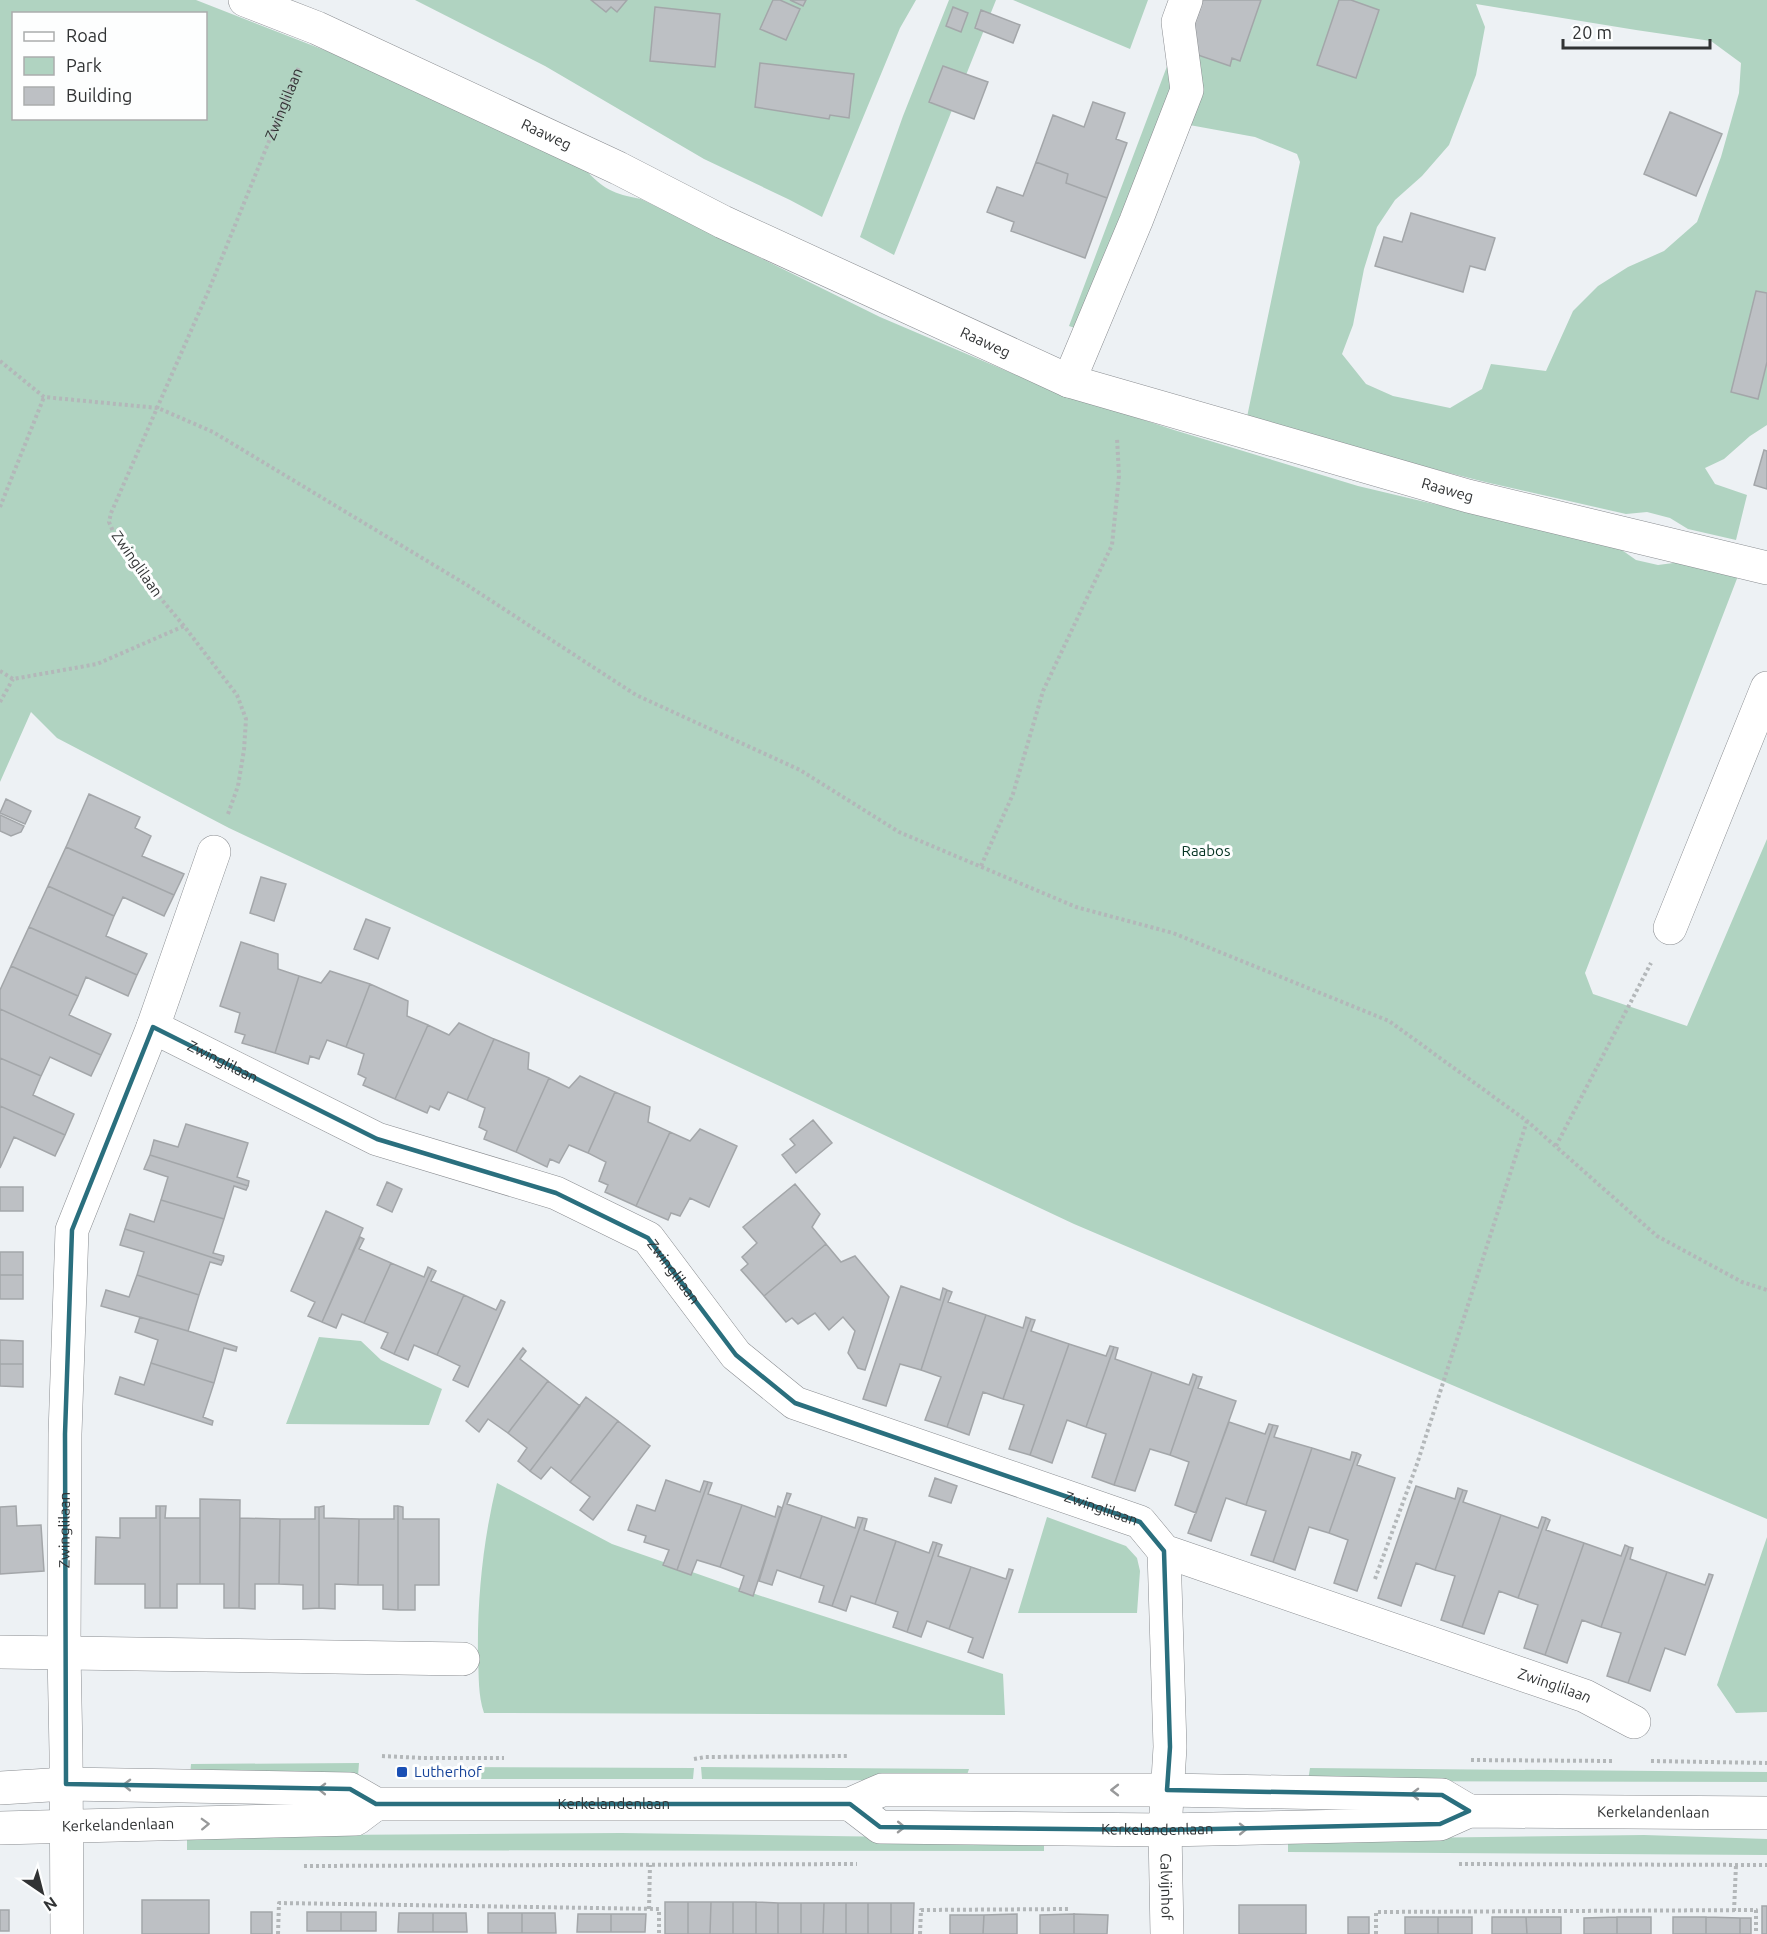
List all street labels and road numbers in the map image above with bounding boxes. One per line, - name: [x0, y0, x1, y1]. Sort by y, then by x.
- street label: Zwinglilaan: [261, 65, 306, 142]
- street label: Raaweg: [519, 115, 574, 153]
- street label: Raaweg: [958, 323, 1013, 361]
- street label: Raaweg: [1420, 474, 1475, 505]
- street label: Zwinglilaan: [109, 528, 166, 600]
- street label: Zwinglilaan: [185, 1037, 261, 1086]
- street label: Zwinglilaan: [644, 1236, 704, 1307]
- street label: Zwinglilaan: [1062, 1488, 1140, 1529]
- street label: Zwinglilaan: [55, 1492, 73, 1568]
- street label: Zwinglilaan: [1516, 1665, 1595, 1706]
- street label: Kerkelandenlaan: [558, 1795, 670, 1812]
- street label: Kerkelandenlaan: [1597, 1803, 1710, 1821]
- street label: Kerkelandenlaan: [62, 1815, 174, 1834]
- street label: Kerkelandenlaan: [1101, 1820, 1214, 1838]
- street label: Calvijnhof: [1157, 1853, 1176, 1921]

